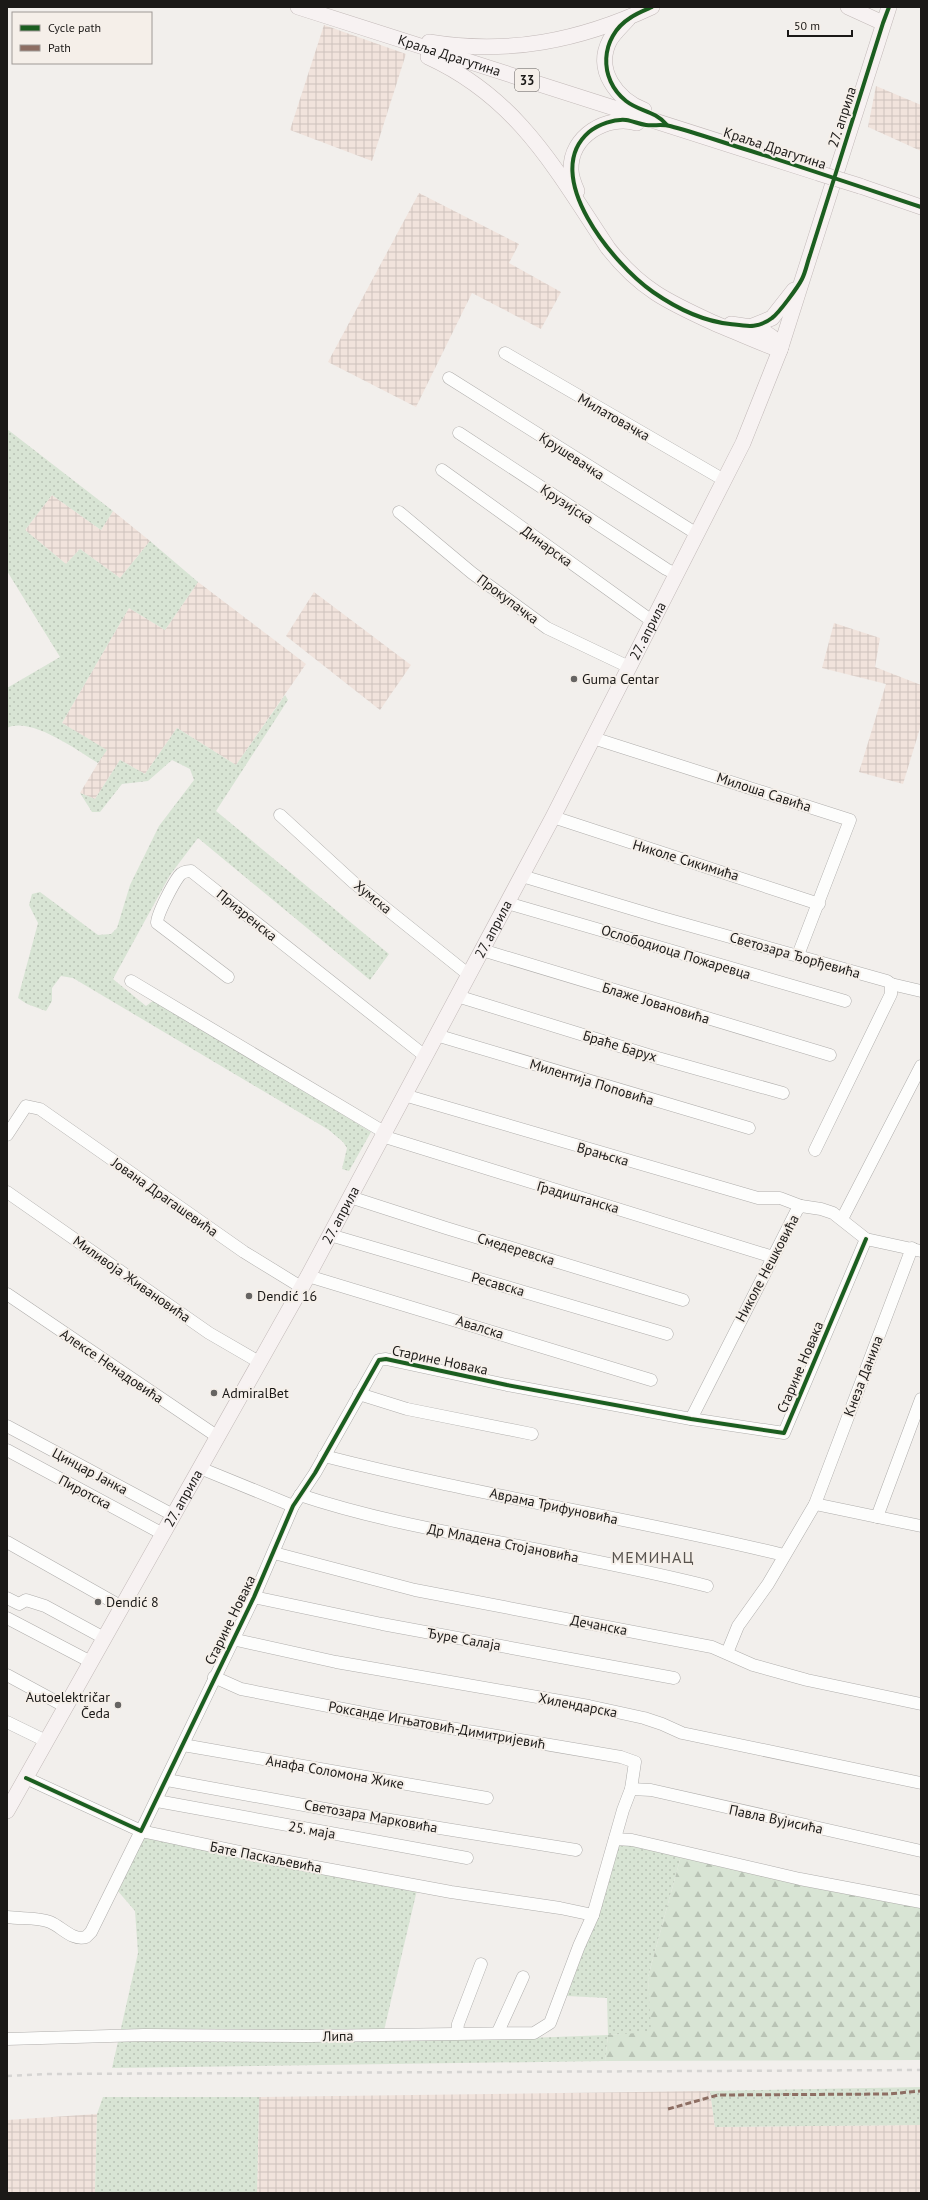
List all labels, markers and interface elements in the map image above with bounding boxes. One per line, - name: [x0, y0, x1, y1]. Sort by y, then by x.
- legend: [12, 12, 152, 64]
- scale bar: [788, 12, 852, 38]
- text: 50 m: [794, 18, 820, 33]
- text: Cycle path: [48, 20, 101, 35]
- street label: Краља Драгутина: [396, 31, 503, 80]
- text: Path: [48, 40, 71, 55]
- road number: 33: [515, 69, 539, 91]
- street label: 27. априла: [824, 84, 860, 150]
- street label: Краља Драгутина: [721, 123, 829, 173]
- street label: Милатовачка: [575, 389, 653, 445]
- street label: Крушевачка: [536, 428, 608, 484]
- street label: Крузијска: [537, 480, 597, 528]
- street label: Динарска: [518, 521, 576, 571]
- street label: Прокупачка: [474, 570, 542, 628]
- street label: 27. априла: [625, 599, 670, 663]
- place label: Guma Centar: [582, 670, 659, 688]
- marker: Guma Centar: [569, 674, 579, 684]
- street label: Милоша Савића: [714, 768, 814, 816]
- street label: Николе Сикимића: [631, 835, 741, 885]
- street label: Хумска: [350, 876, 396, 918]
- street label: Призренска: [213, 885, 281, 945]
- street label: 27. априла: [470, 897, 516, 961]
- street label: Ослободиоца Пожаревца: [599, 921, 753, 983]
- street label: Светозара Ђорђевића: [728, 928, 863, 982]
- street label: Блаже Јовановића: [600, 978, 712, 1028]
- street label: Браће Барух: [581, 1026, 659, 1066]
- street label: Милентија Поповића: [528, 1055, 656, 1109]
- street label: Врањска: [575, 1138, 631, 1170]
- street label: Јована Драгашевића: [107, 1153, 222, 1241]
- street label: Градиштанска: [535, 1177, 621, 1217]
- street label: 27. априла: [318, 1183, 363, 1247]
- street label: Николе Нешковића: [731, 1211, 803, 1325]
- street label: Смедеревска: [475, 1229, 557, 1269]
- street label: Миливоја Живановића: [70, 1232, 194, 1326]
- street label: Ресавска: [469, 1268, 527, 1300]
- place label: Dendić 16: [257, 1287, 317, 1305]
- marker: Dendić 16: [244, 1291, 254, 1301]
- street label: Авалска: [454, 1311, 506, 1343]
- street label: Старине Новака: [773, 1318, 827, 1416]
- street label: Алексе Ненадовића: [57, 1325, 167, 1407]
- street label: Кнеза Данила: [839, 1333, 887, 1419]
- street label: Старине Новака: [390, 1341, 490, 1379]
- place label: AdmiralBet: [222, 1384, 289, 1402]
- marker: AdmiralBet: [209, 1388, 219, 1398]
- street label: Цинцар Јанка: [49, 1444, 131, 1498]
- street label: 27. априла: [160, 1466, 206, 1530]
- street label: Пиротска: [56, 1471, 114, 1513]
- street label: Аврама Трифуновића: [488, 1484, 620, 1528]
- street label: Др Младена Стојановића: [426, 1520, 580, 1567]
- district label: МЕМИНАЦ: [612, 1547, 694, 1567]
- street label: Старине Новака: [200, 1572, 260, 1668]
- place label: Dendić 8: [106, 1593, 159, 1611]
- marker: Dendić 8: [93, 1597, 103, 1607]
- street label: Дечанска: [569, 1611, 629, 1639]
- street label: Ђуре Салаја: [426, 1624, 502, 1654]
- place label: Autoelektričar Čeda: [26, 1688, 110, 1722]
- street label: Хилендарска: [537, 1689, 619, 1721]
- street label: Роксанде Игњатовић-Димитријевић: [327, 1697, 547, 1753]
- marker: Autoelektričar Čeda: [113, 1700, 123, 1710]
- street label: Анафа Соломона Жике: [265, 1751, 405, 1793]
- street label: Светозара Марковића: [303, 1795, 439, 1837]
- street label: Павла Вујисића: [727, 1800, 825, 1838]
- street label: 25. маја: [287, 1817, 337, 1843]
- street label: Бате Паскаљевића: [209, 1837, 323, 1877]
- street label: Липа: [321, 2027, 354, 2045]

